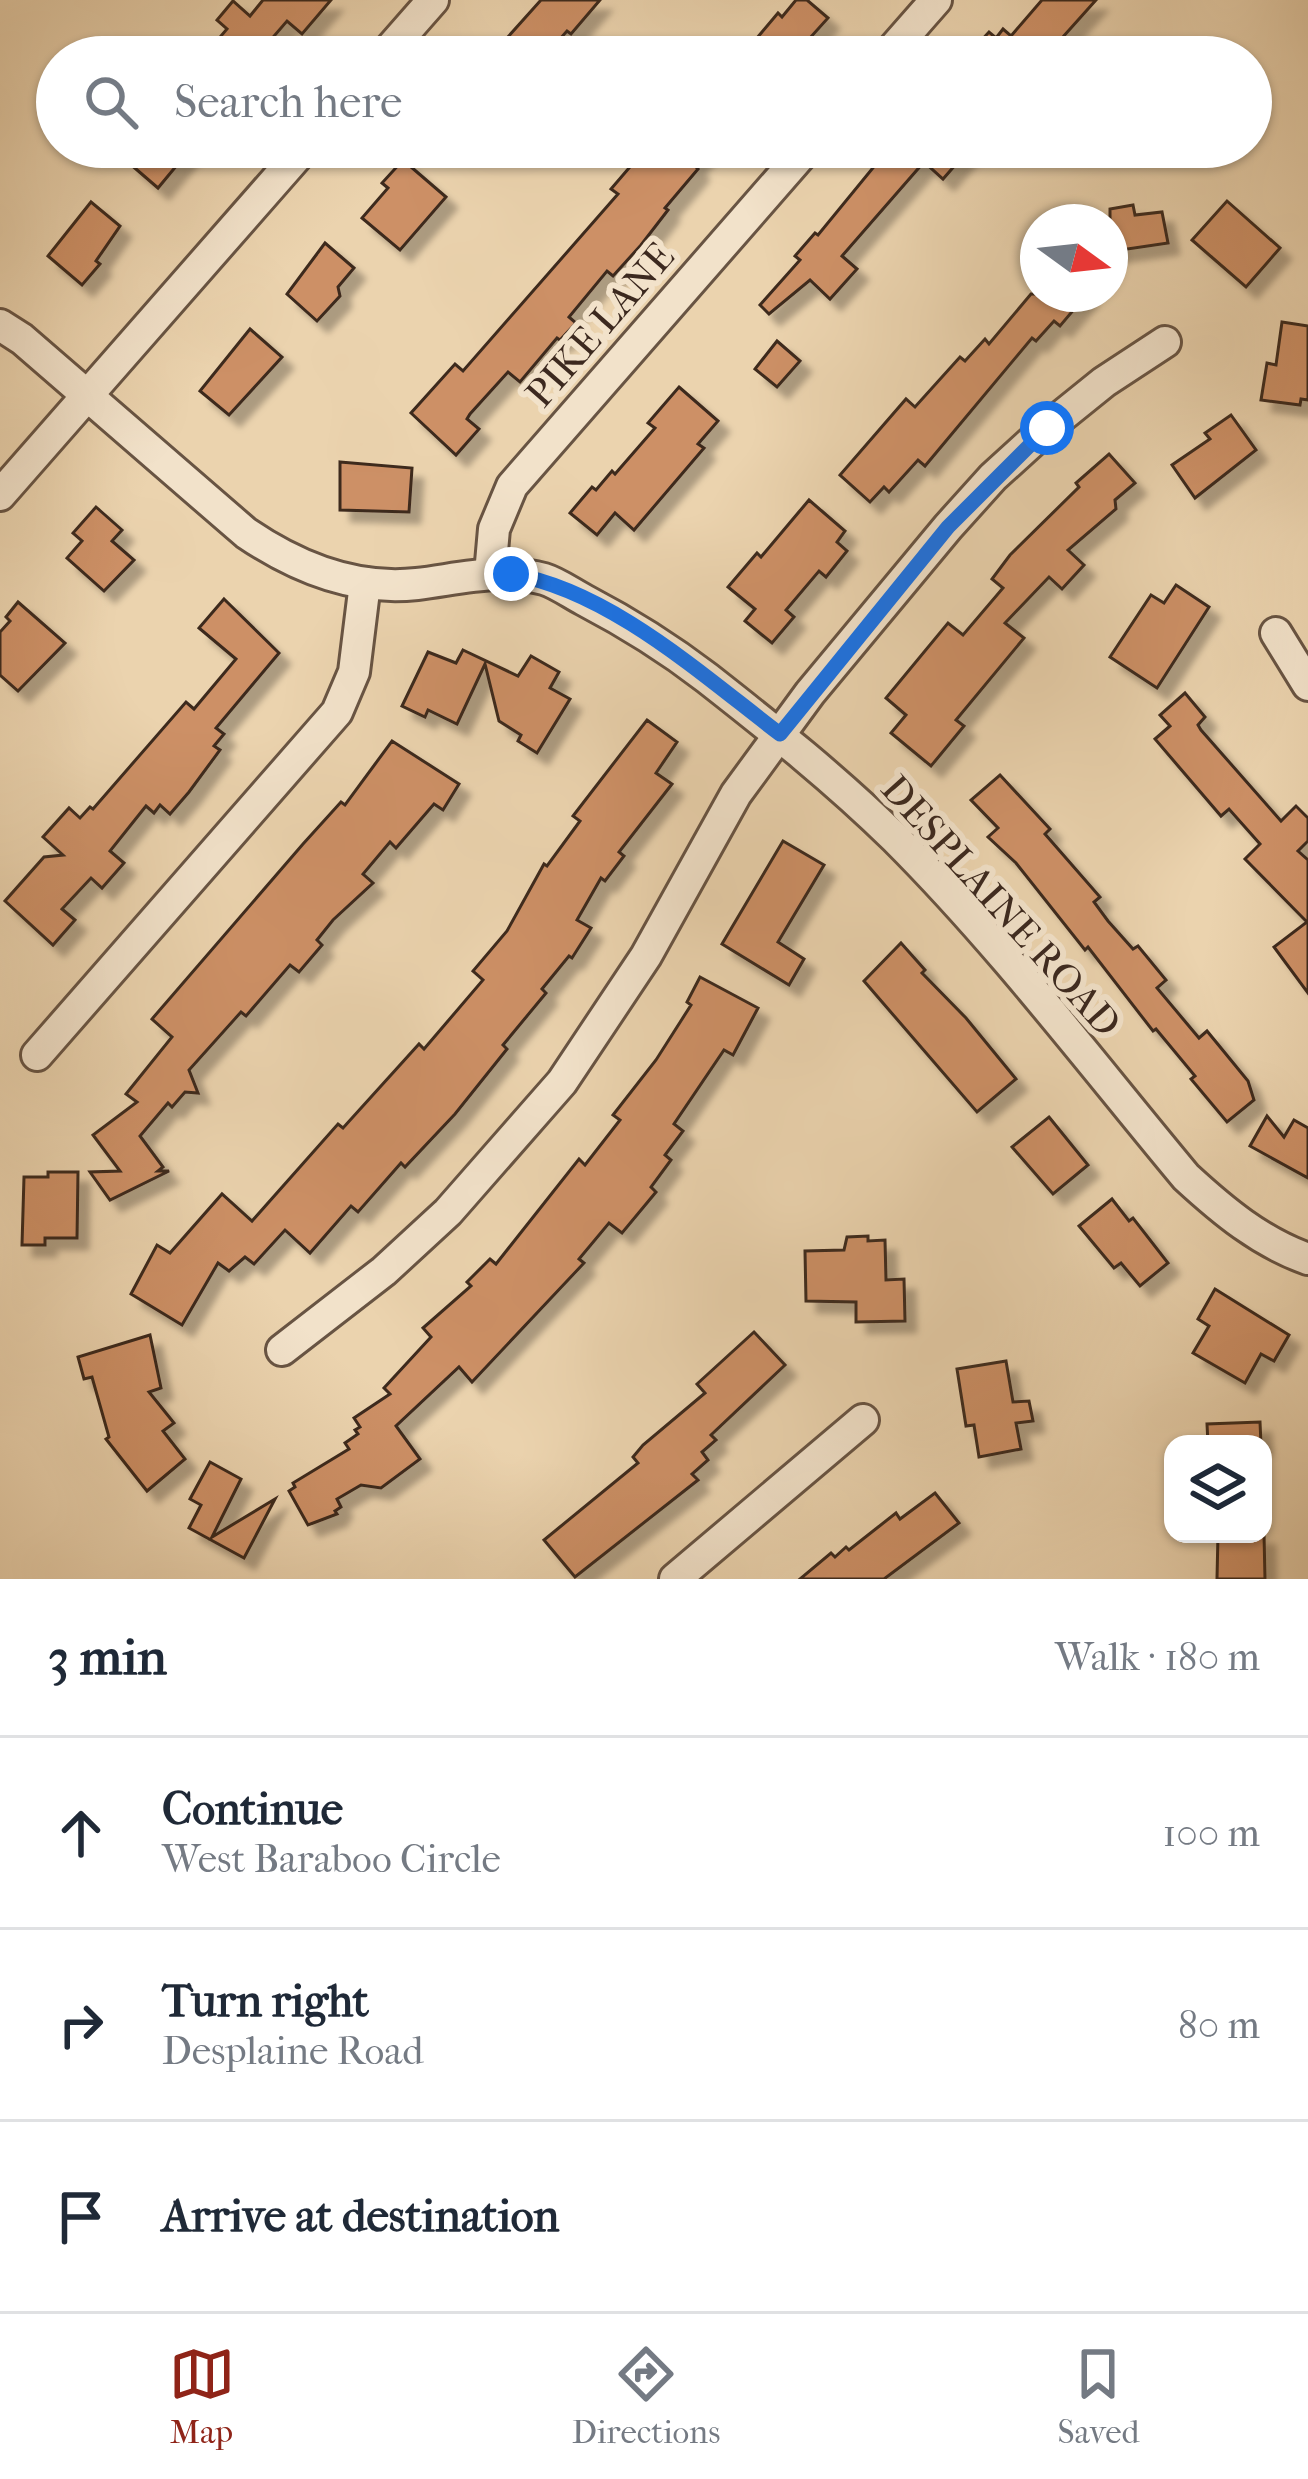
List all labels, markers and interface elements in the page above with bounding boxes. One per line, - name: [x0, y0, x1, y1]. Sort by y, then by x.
- search box: [36, 36, 1272, 168]
- icon: search: [78, 69, 144, 135]
- text: Search here: [174, 76, 402, 129]
- north arrow: [1020, 204, 1128, 312]
- street label: PIKE LANE: [516, 234, 684, 416]
- route start: [1020, 401, 1074, 455]
- route end: [484, 547, 538, 601]
- street label: DESPLAINE ROAD: [872, 766, 1130, 1046]
- map controls: [1164, 1435, 1272, 1543]
- button: layers: [1164, 1435, 1272, 1543]
- text: 3 min: [48, 1627, 167, 1687]
- text: Walk · 180 m: [1055, 1634, 1260, 1680]
- text: Continue: [162, 1783, 343, 1836]
- icon: ahead: [48, 1800, 114, 1866]
- text: 100 m: [1162, 1810, 1260, 1856]
- text: West Baraboo Circle: [162, 1836, 501, 1882]
- text: Turn right: [162, 1975, 369, 2028]
- icon: right: [48, 1992, 114, 2058]
- text: 80 m: [1178, 2002, 1260, 2048]
- text: Desplaine Road: [162, 2028, 424, 2074]
- icon: arrive: [48, 2184, 114, 2250]
- text: Arrive at destination: [162, 2190, 559, 2243]
- tab: Map: [169, 2341, 235, 2452]
- tab: Directions: [572, 2341, 720, 2452]
- tab: Saved: [1058, 2341, 1139, 2452]

